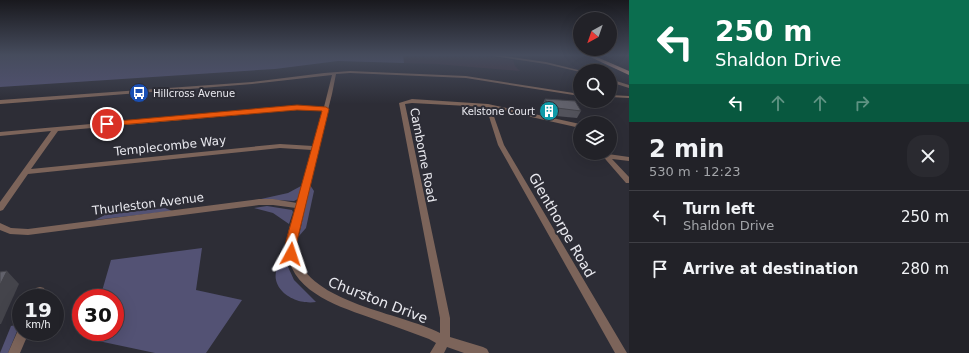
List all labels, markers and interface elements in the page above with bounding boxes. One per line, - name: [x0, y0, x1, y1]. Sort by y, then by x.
- north arrow: [573, 12, 617, 56]
- map controls: [573, 12, 617, 160]
- text: 250 m: [715, 15, 812, 48]
- icon: left: [649, 16, 701, 68]
- text: Shaldon Drive: [715, 49, 841, 70]
- button: search: [573, 64, 617, 108]
- bus stop icon: Hillcross Avenue: [128, 82, 150, 104]
- place label: Hillcross Avenue: [153, 88, 235, 99]
- icon: left: [725, 92, 747, 114]
- icon: ahead: [767, 92, 789, 114]
- icon: ahead: [809, 92, 831, 114]
- icon: right: [851, 92, 873, 114]
- building icon: Kelstone Court: [538, 100, 560, 122]
- place label: Kelstone Court: [462, 106, 535, 117]
- pin: [90, 107, 124, 141]
- street label: Camborne Road: [407, 107, 439, 203]
- icon: arrive: [96, 113, 118, 135]
- button: layers: [573, 116, 617, 160]
- street label: Templecombe Way: [112, 133, 227, 159]
- text: 2 min: [649, 135, 724, 163]
- button: close: [907, 135, 949, 177]
- text: 530 m · 12:23: [649, 164, 740, 179]
- street label: Glenthorpe Road: [526, 170, 598, 280]
- street label: Thurleston Avenue: [90, 190, 205, 218]
- text: Turn left: [683, 200, 755, 218]
- icon: left: [649, 206, 671, 228]
- text: 250 m: [901, 208, 949, 226]
- text: Shaldon Drive: [683, 218, 774, 233]
- position arrow: [270, 233, 312, 275]
- icon: arrive: [649, 258, 671, 280]
- text: Arrive at destination: [683, 260, 858, 278]
- text: 280 m: [901, 260, 949, 278]
- street label: Churston Drive: [326, 274, 430, 326]
- speed limit sign: 30: [72, 289, 124, 341]
- text: 19: [24, 298, 52, 322]
- text: km/h: [25, 319, 51, 330]

